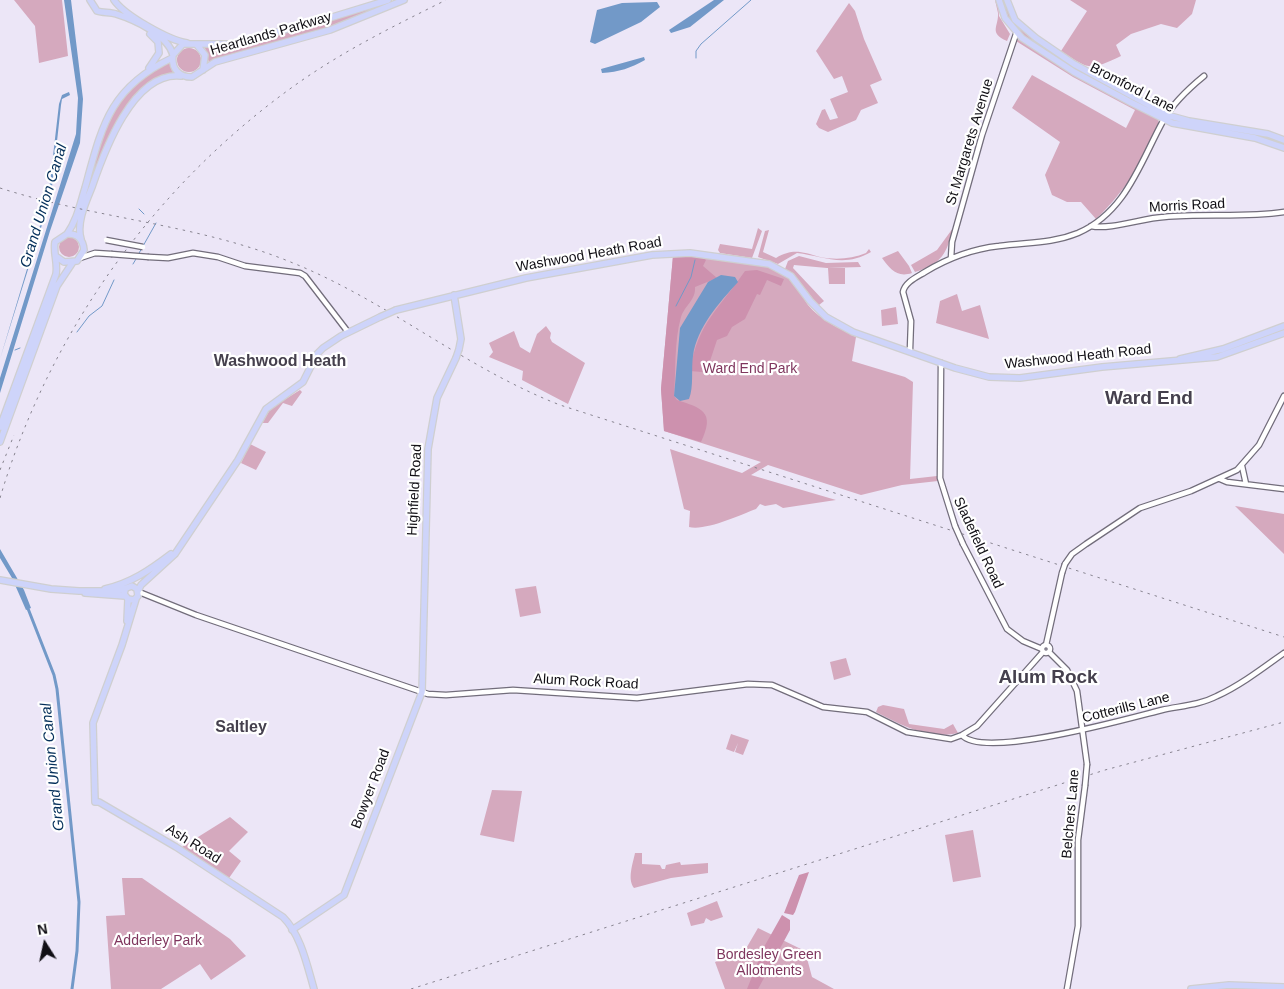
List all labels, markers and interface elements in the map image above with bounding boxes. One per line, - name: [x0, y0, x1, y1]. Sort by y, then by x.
- street label: Heartlands Parkway: [208, 9, 334, 59]
- street label: Bromford Lane: [1087, 59, 1177, 117]
- street label: St Margarets Avenue: [943, 77, 997, 207]
- water label: Grand Union Canal: [17, 142, 71, 270]
- street label: Morris Road: [1148, 196, 1226, 216]
- street label: Washwood Heath Road: [515, 234, 663, 276]
- street label: Washwood Heath Road: [1004, 341, 1152, 373]
- district label: Washwood Heath: [214, 352, 346, 372]
- park label: Ward End Park: [703, 361, 797, 377]
- district label: Ward End: [1105, 388, 1193, 410]
- street label: Highfield Road: [404, 444, 426, 536]
- street label: Sladefield Road: [949, 495, 1007, 591]
- district label: Alum Rock: [998, 667, 1098, 689]
- street label: Alum Rock Road: [533, 671, 639, 693]
- street label: Cotterills Lane: [1081, 689, 1171, 727]
- water label: Grand Union Canal: [37, 702, 69, 832]
- district label: Saltley: [215, 718, 267, 738]
- street label: Bowyer Road: [348, 747, 394, 831]
- street label: Belchers Lane: [1059, 769, 1083, 859]
- street label: Ash Road: [162, 821, 224, 867]
- north arrow: [20, 919, 70, 969]
- text: N: [36, 920, 49, 938]
- park label: Adderley Park: [114, 933, 202, 949]
- park label: Bordesley Green Allotments: [716, 947, 822, 980]

